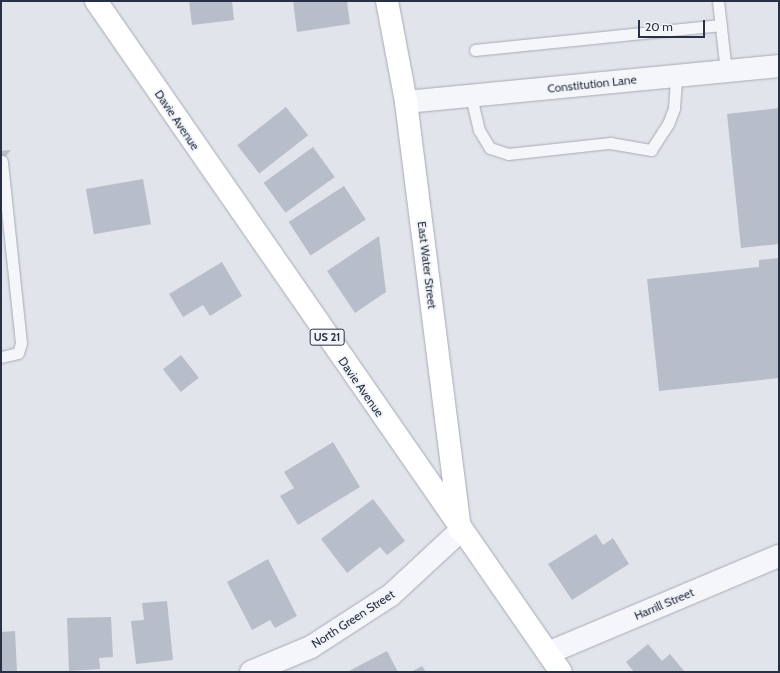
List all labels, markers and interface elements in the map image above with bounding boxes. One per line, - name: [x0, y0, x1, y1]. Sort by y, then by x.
- scale bar: [640, 12, 707, 38]
- text: 20 m: [645, 19, 673, 34]
- street label: Constitution Lane: [547, 72, 637, 96]
- street label: Davie Avenue: [152, 87, 202, 153]
- street label: East Water Street: [414, 220, 440, 310]
- road number: US 21: [309, 328, 345, 346]
- street label: Davie Avenue: [335, 354, 387, 420]
- street label: Harrill Street: [632, 585, 696, 623]
- street label: North Green Street: [309, 587, 397, 651]

